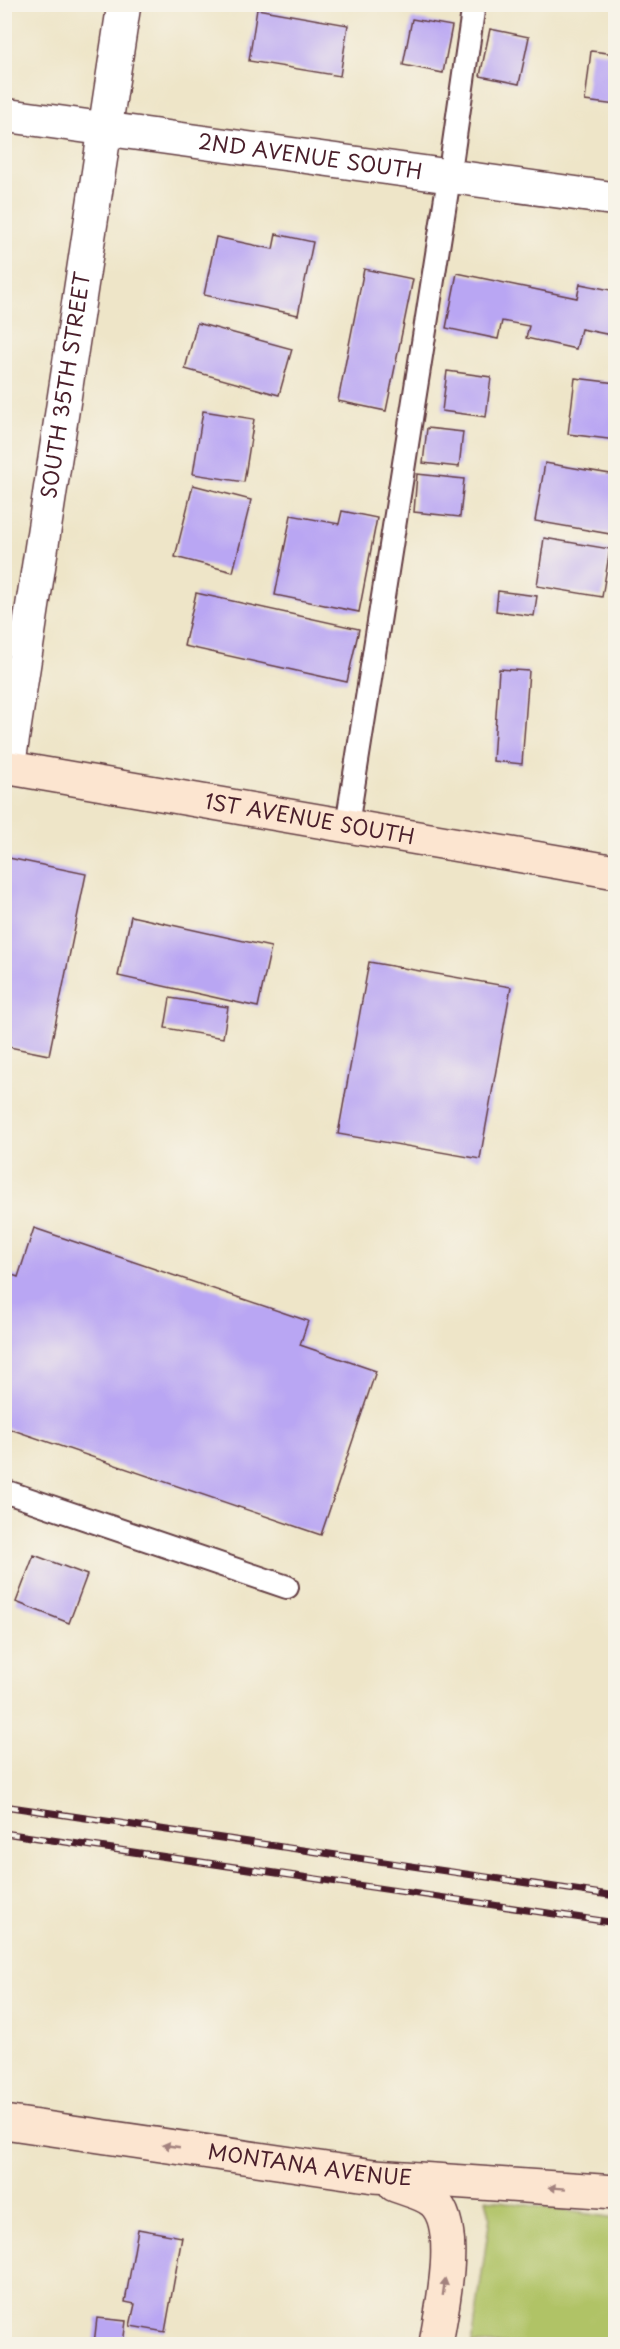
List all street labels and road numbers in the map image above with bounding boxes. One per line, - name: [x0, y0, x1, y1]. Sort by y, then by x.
- street label: 2ND AVENUE SOUTH: [196, 124, 424, 186]
- street label: SOUTH 35TH STREET: [31, 269, 97, 501]
- street label: 1ST AVENUE SOUTH: [203, 784, 417, 851]
- street label: MONTANA AVENUE: [206, 2134, 413, 2192]

